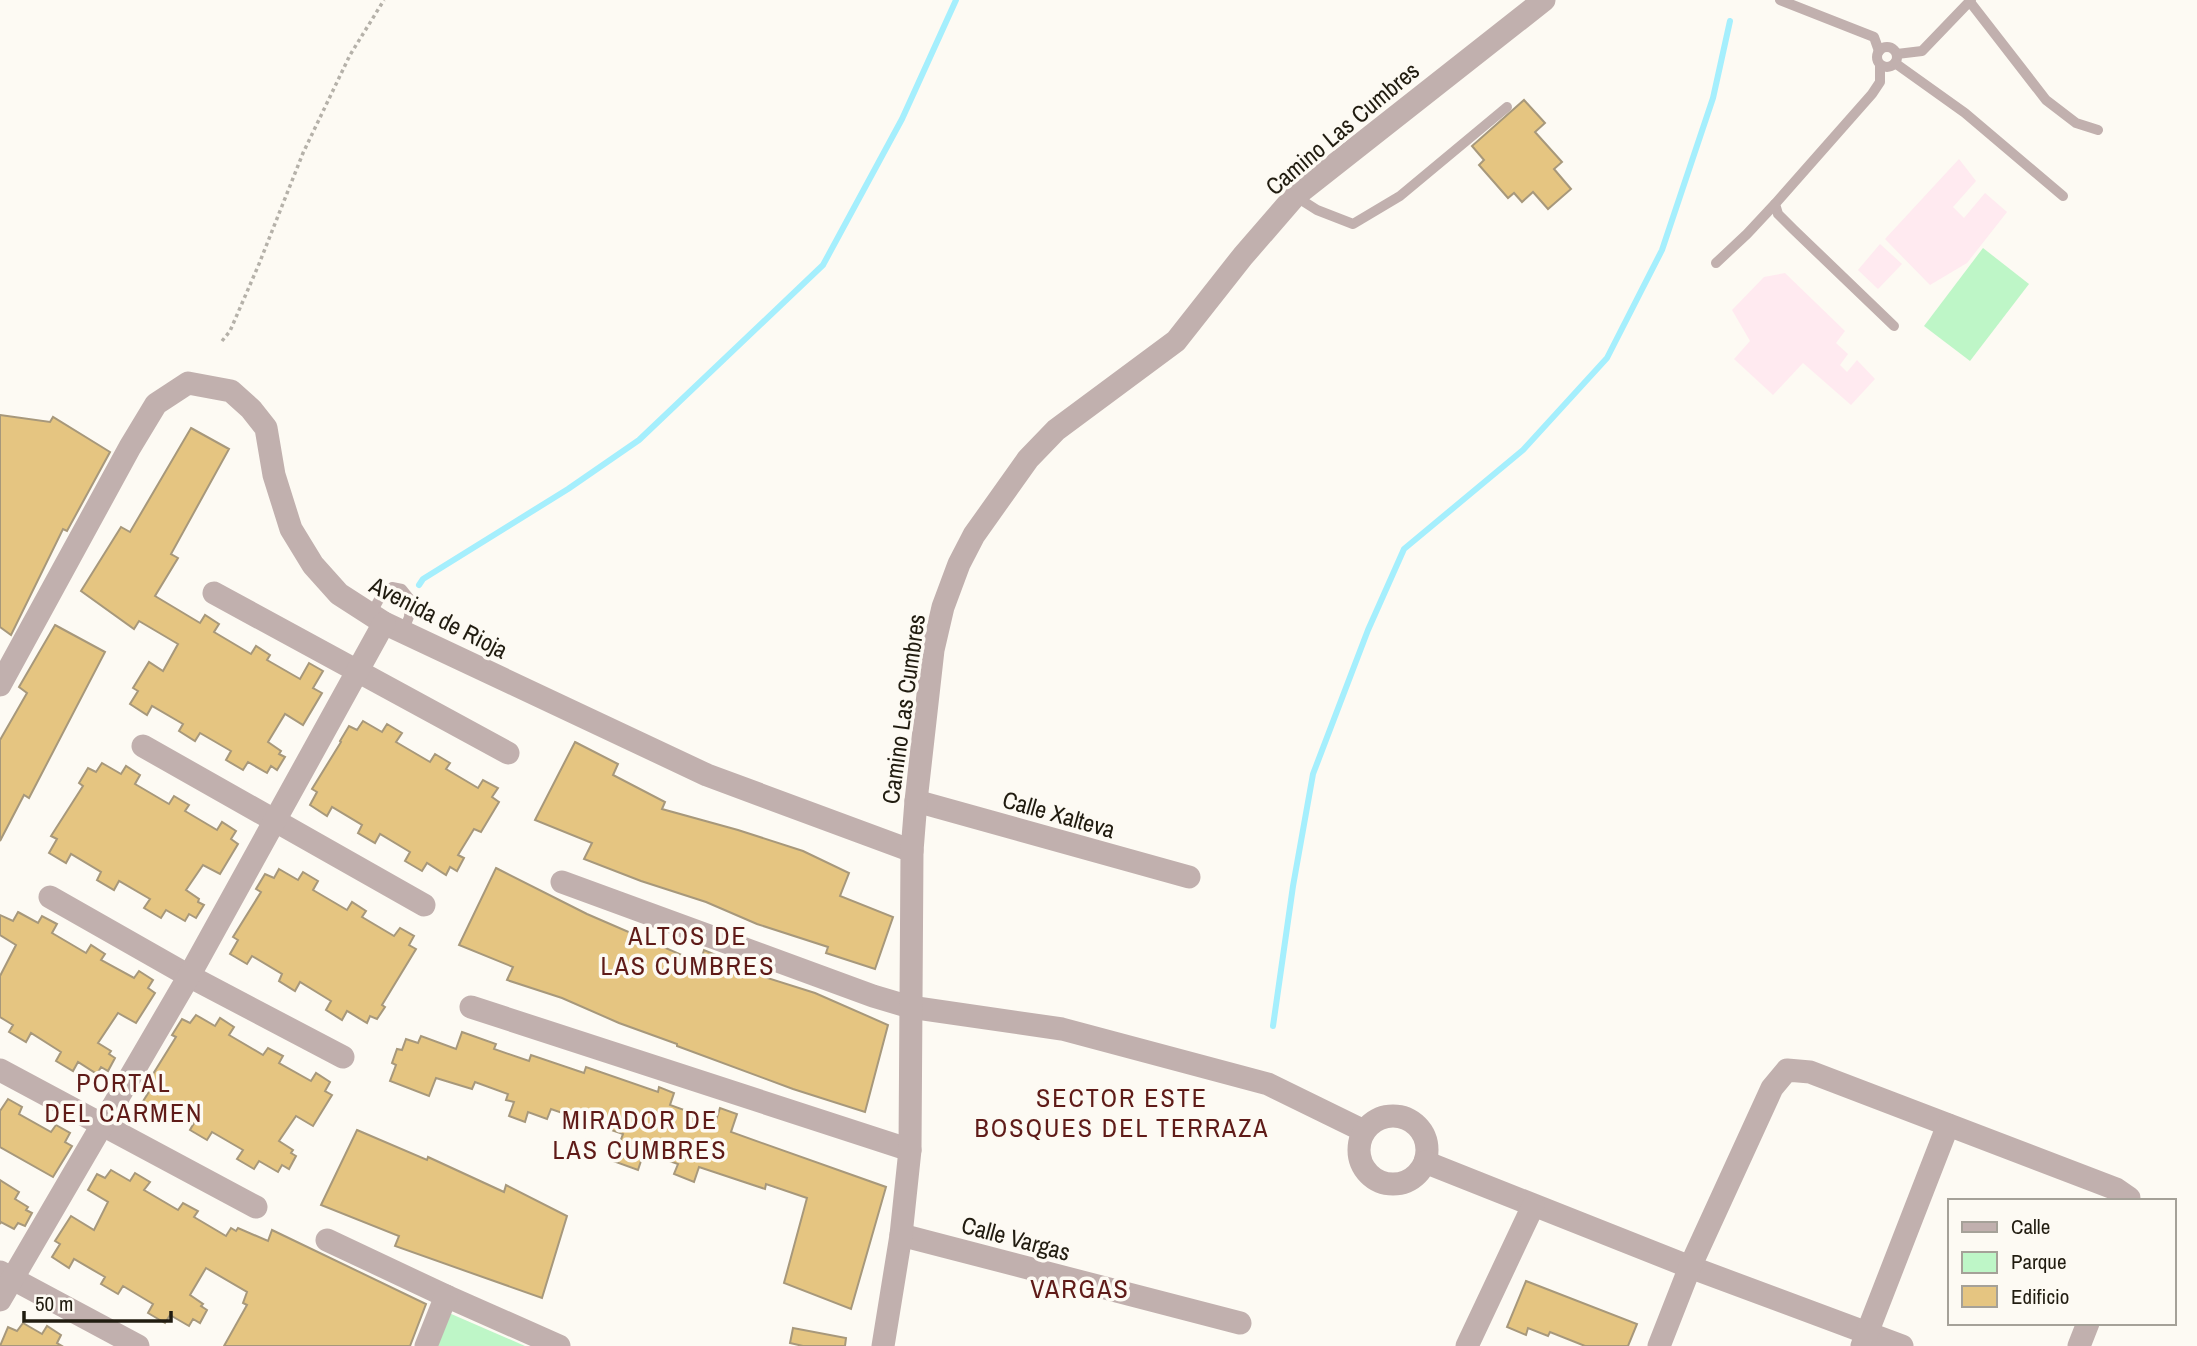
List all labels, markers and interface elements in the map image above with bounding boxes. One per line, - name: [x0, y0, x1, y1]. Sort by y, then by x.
- street label: Camino Las Cumbres: [1258, 54, 1426, 202]
- street label: Avenida de Rioja: [364, 568, 513, 665]
- street label: Camino Las Cumbres: [874, 612, 932, 806]
- street label: Calle Xalteva: [999, 783, 1119, 845]
- district label: ALTOS DE LAS CUMBRES: [601, 918, 775, 983]
- district label: PORTAL DEL CARMEN: [45, 1065, 204, 1130]
- district label: SECTOR ESTE BOSQUES DEL TERRAZA: [974, 1080, 1270, 1145]
- district label: MIRADOR DE LAS CUMBRES: [553, 1102, 727, 1167]
- legend: [1948, 1199, 2176, 1325]
- street label: Calle Vargas: [958, 1208, 1074, 1268]
- text: Calle: [2011, 1212, 2050, 1241]
- text: Parque: [2011, 1247, 2067, 1276]
- district label: VARGAS: [1030, 1271, 1130, 1306]
- scale bar: [24, 1280, 172, 1324]
- text: Edificio: [2011, 1282, 2069, 1311]
- text: 50 m: [35, 1289, 73, 1318]

